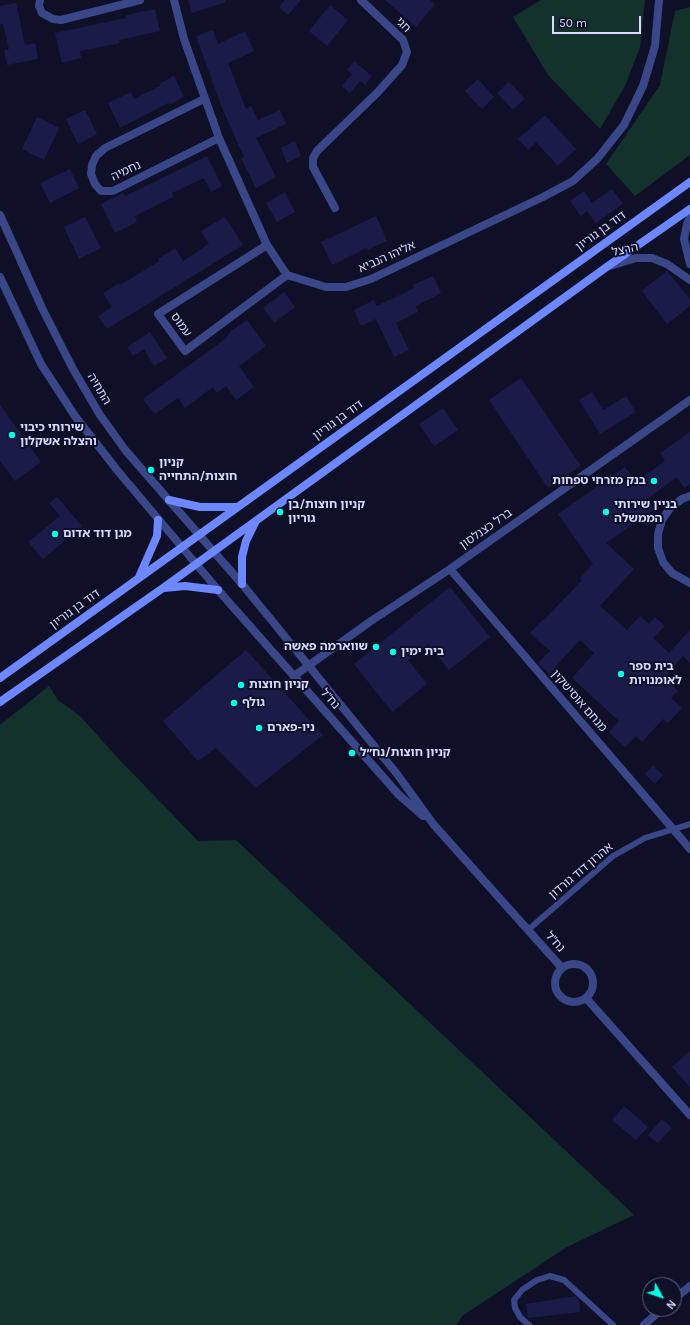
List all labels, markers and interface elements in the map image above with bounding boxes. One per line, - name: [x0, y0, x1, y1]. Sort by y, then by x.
- scale bar: [554, 8, 643, 34]
- street label: חגי: [392, 14, 414, 36]
- text: 50 m: [559, 16, 587, 30]
- street label: נחמיה: [109, 158, 143, 184]
- street label: דוד בן גוריון: [573, 208, 629, 254]
- street label: אליהו הנביא: [356, 238, 418, 276]
- street label: הרצל: [610, 240, 640, 260]
- street label: עמוס: [167, 310, 195, 340]
- street label: התחיה: [84, 371, 114, 407]
- street label: דוד בן גוריון: [310, 397, 366, 443]
- place label: שירותי כיבוי והצלה אשקלון: [20, 421, 97, 449]
- marker: שירותי כיבוי והצלה אשקלון: [7, 430, 17, 440]
- place label: קניון חוצות/התחייה: [159, 456, 237, 484]
- marker: קניון חוצות/התחייה: [146, 465, 156, 475]
- place label: בנק מזרחי טפחות: [552, 474, 646, 488]
- marker: בנק מזרחי טפחות: [649, 476, 659, 486]
- place label: קניון חוצות/בן גוריון: [288, 498, 365, 526]
- place label: בניין שירותי הממשלה: [614, 498, 677, 526]
- street label: ברל כצנלסון: [457, 506, 515, 552]
- marker: קניון חוצות/בן גוריון: [275, 507, 285, 517]
- marker: בניין שירותי הממשלה: [601, 507, 611, 517]
- place label: מגן דוד אדום: [63, 527, 132, 541]
- marker: מגן דוד אדום: [50, 529, 60, 539]
- street label: דוד בן גוריון: [47, 586, 103, 632]
- place label: שווארמה פאשה: [284, 640, 368, 654]
- marker: שווארמה פאשה: [371, 642, 381, 652]
- place label: בית ימין: [401, 645, 444, 659]
- marker: בית ימין: [388, 647, 398, 657]
- place label: בית ספר לאומנויות: [629, 660, 682, 688]
- street label: מנחם אוסישקין: [548, 667, 610, 735]
- marker: בית ספר לאומנויות: [616, 669, 626, 679]
- place label: קניון חוצות: [249, 678, 309, 692]
- marker: קניון חוצות: [236, 680, 246, 690]
- street label: נח"ל: [317, 686, 343, 712]
- place label: גולף: [242, 696, 265, 710]
- marker: גולף: [229, 698, 239, 708]
- place label: ניו-פארם: [267, 721, 315, 735]
- marker: ניו-פארם: [254, 723, 264, 733]
- place label: קניון חוצות/נח״ל: [360, 746, 451, 760]
- marker: קניון חוצות/נח״ל: [347, 748, 357, 758]
- street label: אהרון דוד גורדון: [546, 840, 616, 902]
- street label: נח"ל: [542, 929, 568, 955]
- north arrow: [642, 1277, 682, 1317]
- text: N: [663, 1297, 678, 1312]

